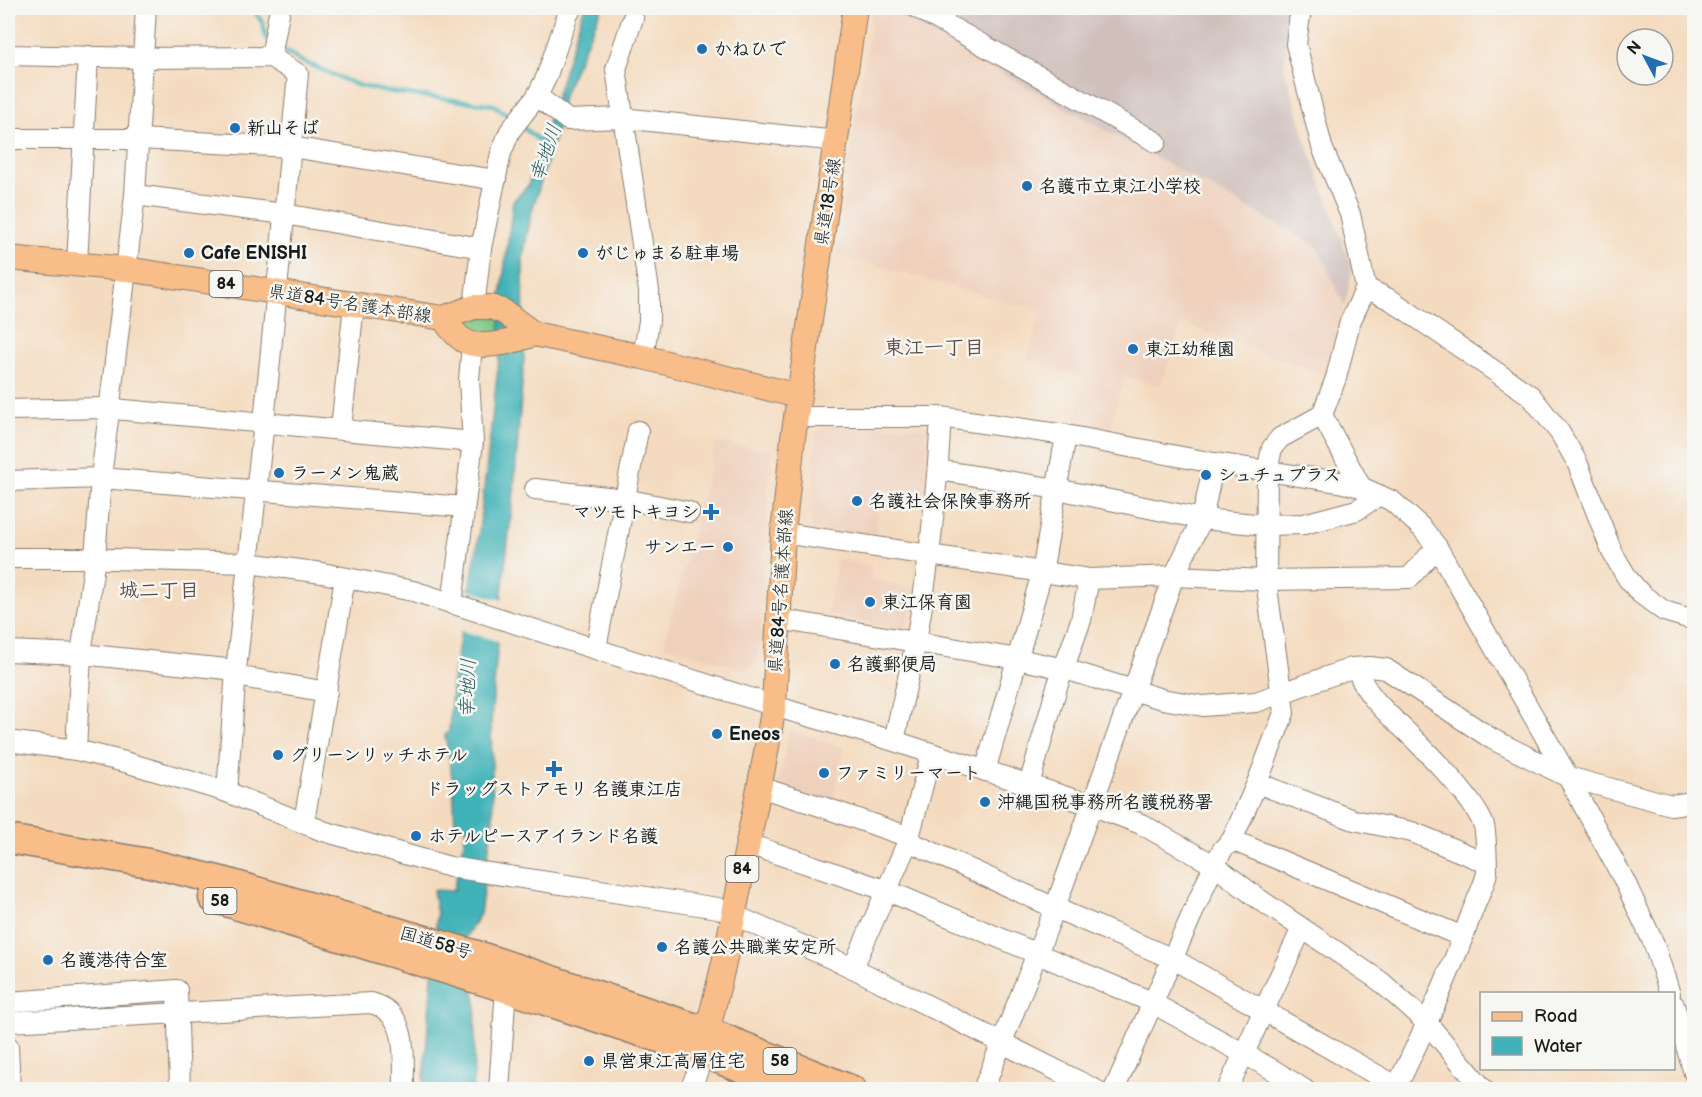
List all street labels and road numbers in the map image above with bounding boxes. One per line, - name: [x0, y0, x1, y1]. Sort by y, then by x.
- street label: 県道18号線: [811, 156, 845, 248]
- road number: 84: [210, 271, 242, 297]
- street label: 県道84号名護本部線: [267, 281, 433, 327]
- street label: 県道84号名護本部線: [765, 508, 797, 674]
- road number: 84: [726, 856, 758, 882]
- road number: 58: [204, 888, 236, 914]
- street label: 国道58号: [397, 923, 475, 963]
- road number: 58: [764, 1048, 796, 1074]

